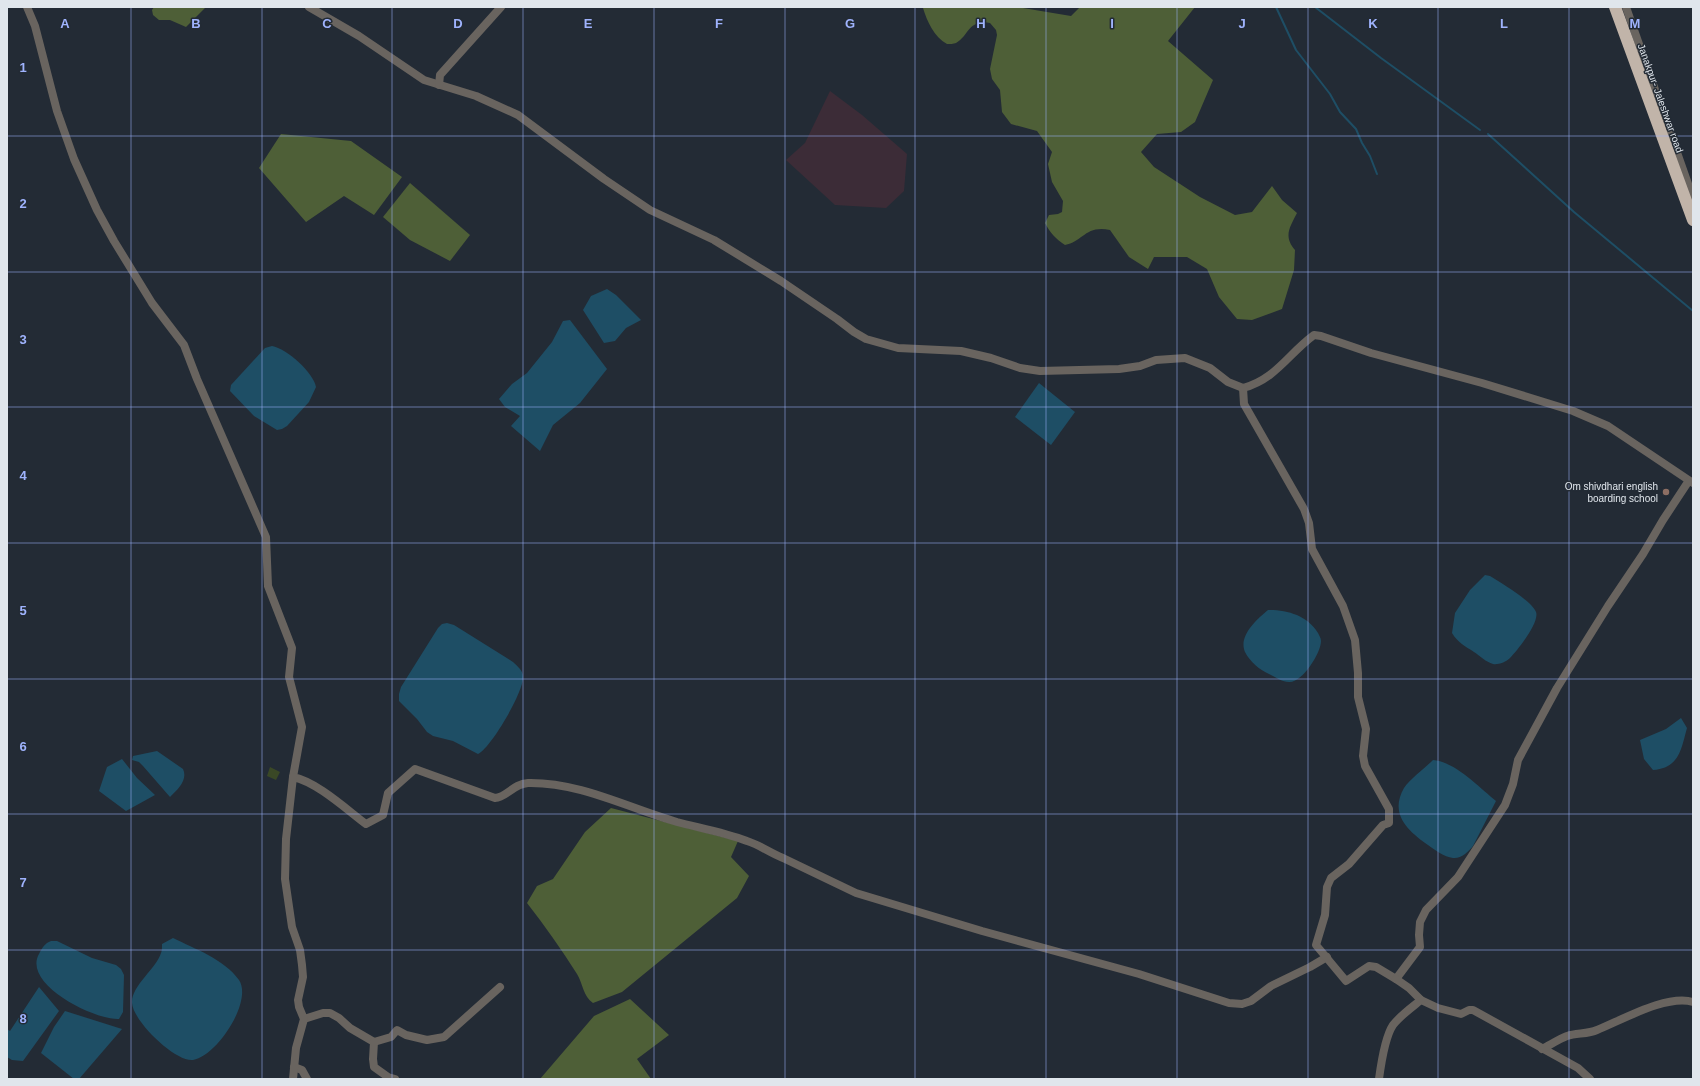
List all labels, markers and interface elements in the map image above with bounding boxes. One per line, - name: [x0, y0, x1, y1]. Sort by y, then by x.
- text: A: [60, 16, 70, 31]
- text: B: [191, 16, 201, 31]
- text: C: [322, 16, 332, 31]
- text: D: [453, 16, 463, 31]
- text: E: [584, 16, 593, 31]
- text: F: [715, 16, 723, 31]
- text: G: [845, 16, 855, 31]
- text: H: [976, 16, 986, 31]
- text: I: [1110, 16, 1114, 31]
- text: J: [1238, 16, 1246, 31]
- text: K: [1368, 16, 1378, 31]
- text: L: [1500, 16, 1508, 31]
- text: M: [1630, 16, 1640, 31]
- street label: Janakpur- Jaleshwar road: [1636, 42, 1685, 154]
- text: 1: [19, 60, 27, 75]
- text: 2: [19, 196, 27, 211]
- text: 3: [19, 332, 27, 347]
- text: 4: [19, 468, 27, 483]
- place label: Om shivdhari english boarding school: [1565, 481, 1658, 504]
- marker: Om shivdhari english boarding school: [1661, 487, 1671, 497]
- text: 5: [19, 603, 27, 618]
- text: 6: [19, 739, 27, 754]
- text: 7: [19, 875, 27, 890]
- text: 8: [19, 1011, 27, 1026]

